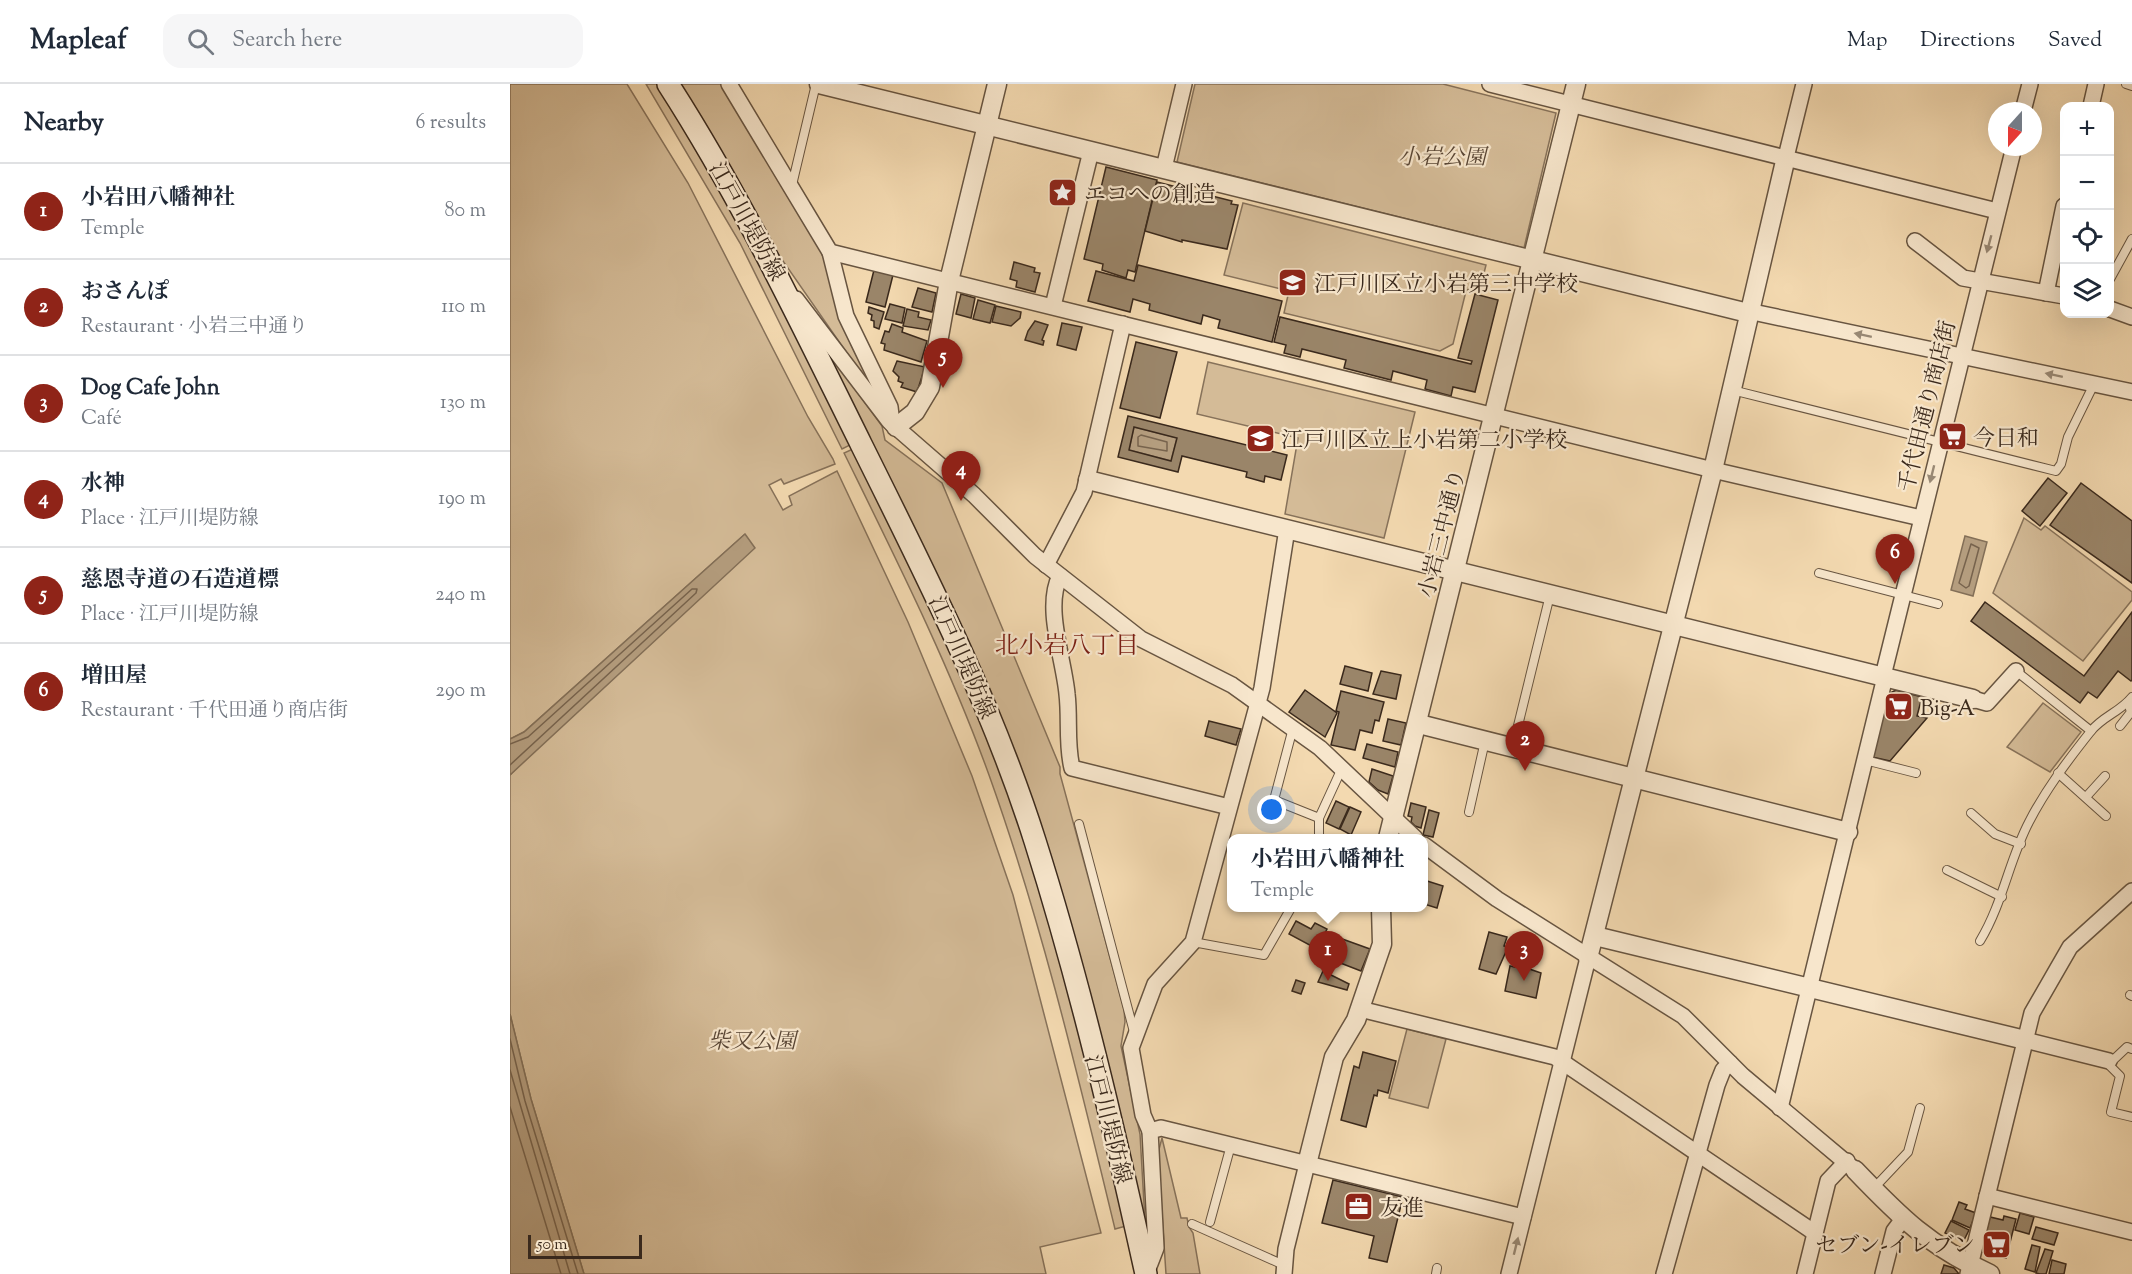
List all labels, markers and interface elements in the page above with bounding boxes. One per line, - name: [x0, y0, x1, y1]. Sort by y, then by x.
- search box: [163, 14, 583, 68]
- text: Mapleaf: [30, 21, 127, 61]
- icon: search: [184, 25, 217, 58]
- text: Search here: [232, 25, 342, 57]
- text: Map: [1847, 26, 1887, 56]
- text: Directions: [1920, 26, 2015, 56]
- text: Saved: [2048, 26, 2102, 56]
- north arrow: [1988, 102, 2042, 156]
- map controls: [2060, 102, 2114, 318]
- button: +: [2060, 102, 2114, 156]
- text: Nearby: [24, 105, 104, 142]
- text: 6 results: [416, 109, 486, 138]
- park label: 小岩公園: [1398, 143, 1489, 175]
- button: −: [2060, 156, 2114, 210]
- street label: 江戸川堤防線: [699, 157, 791, 288]
- place icon: エコへの創造: [1047, 177, 1079, 209]
- place label: エコへの創造: [1084, 180, 1216, 212]
- text: 小岩田八幡神社: [81, 183, 235, 215]
- text: 1: [40, 197, 47, 226]
- text: 80 m: [445, 197, 486, 226]
- button: locate: [2060, 210, 2114, 264]
- text: Temple: [81, 215, 145, 244]
- one-way arrow: [1983, 235, 1993, 253]
- button: layers: [2060, 264, 2114, 318]
- school or university icon: 江戸川区立小岩第三中学校: [1277, 267, 1309, 299]
- place label: 江戸川区立小岩第三中学校: [1314, 270, 1578, 302]
- text: おさんぽ: [81, 277, 169, 309]
- text: 2: [39, 293, 48, 322]
- text: 110 m: [441, 293, 486, 322]
- text: Restaurant · 小岩三中通り: [81, 313, 308, 342]
- street label: 千代田通り商店街: [1892, 317, 1966, 496]
- one-way arrow: [1854, 330, 1873, 339]
- pin: 5: [924, 338, 962, 388]
- one-way arrow: [2045, 370, 2064, 380]
- text: Dog Cafe John: [81, 373, 220, 405]
- text: 3: [39, 389, 48, 418]
- text: 130 m: [440, 389, 486, 418]
- text: Café: [81, 405, 122, 434]
- supermarket icon: 今日和: [1936, 421, 1968, 453]
- school or university icon: 江戸川区立上小岩第二小学校: [1244, 423, 1276, 455]
- place label: 今日和: [1973, 424, 2039, 456]
- place label: 江戸川区立上小岩第二小学校: [1281, 426, 1567, 458]
- pin: 4: [942, 452, 980, 501]
- one-way arrow: [1926, 465, 1936, 484]
- street label: 小岩三中通り: [1412, 466, 1475, 602]
- text: 水神: [81, 469, 125, 501]
- text: 4: [38, 485, 49, 514]
- text: 190 m: [438, 485, 486, 514]
- text: Place · 江戸川堤防線: [81, 505, 259, 534]
- pin: 6: [1876, 534, 1914, 584]
- text: 慈恩寺道の石造道標: [81, 565, 279, 597]
- text: 5: [40, 581, 47, 610]
- text: 240 m: [435, 581, 486, 610]
- street label: 江戸川堤防線: [919, 591, 1002, 725]
- text: Place · 江戸川堤防線: [81, 601, 259, 630]
- district label: 北小岩八丁目: [995, 630, 1139, 664]
- text: 増田屋: [81, 661, 147, 693]
- text: 6: [39, 677, 48, 706]
- text: 290 m: [436, 677, 486, 706]
- supermarket icon: Big-A: [1883, 691, 1915, 723]
- place label: Big-A: [1920, 694, 1975, 726]
- text: Restaurant · 千代田通り商店街: [81, 697, 348, 726]
- pin: 2: [1506, 722, 1544, 771]
- your location: [1257, 795, 1286, 824]
- popup: [1227, 834, 1428, 912]
- text: 小岩田八幡神社: [1250, 845, 1405, 877]
- text: Temple: [1250, 877, 1314, 906]
- pin: 1: [1308, 932, 1348, 981]
- pin: 3: [1504, 932, 1544, 981]
- park label: 柴又公園: [708, 1027, 799, 1059]
- street label: 江戸川堤防線: [1075, 1052, 1138, 1188]
- office icon: 友進: [1343, 1191, 1375, 1223]
- place label: 友進: [1380, 1194, 1424, 1226]
- supermarket icon: セブン-イレブン: [1980, 1228, 2012, 1260]
- place label: セブン-イレブン: [1815, 1231, 1975, 1263]
- scale bar: [528, 1232, 642, 1260]
- text: 50 m: [537, 1234, 568, 1257]
- one-way arrow: [1512, 1236, 1522, 1255]

